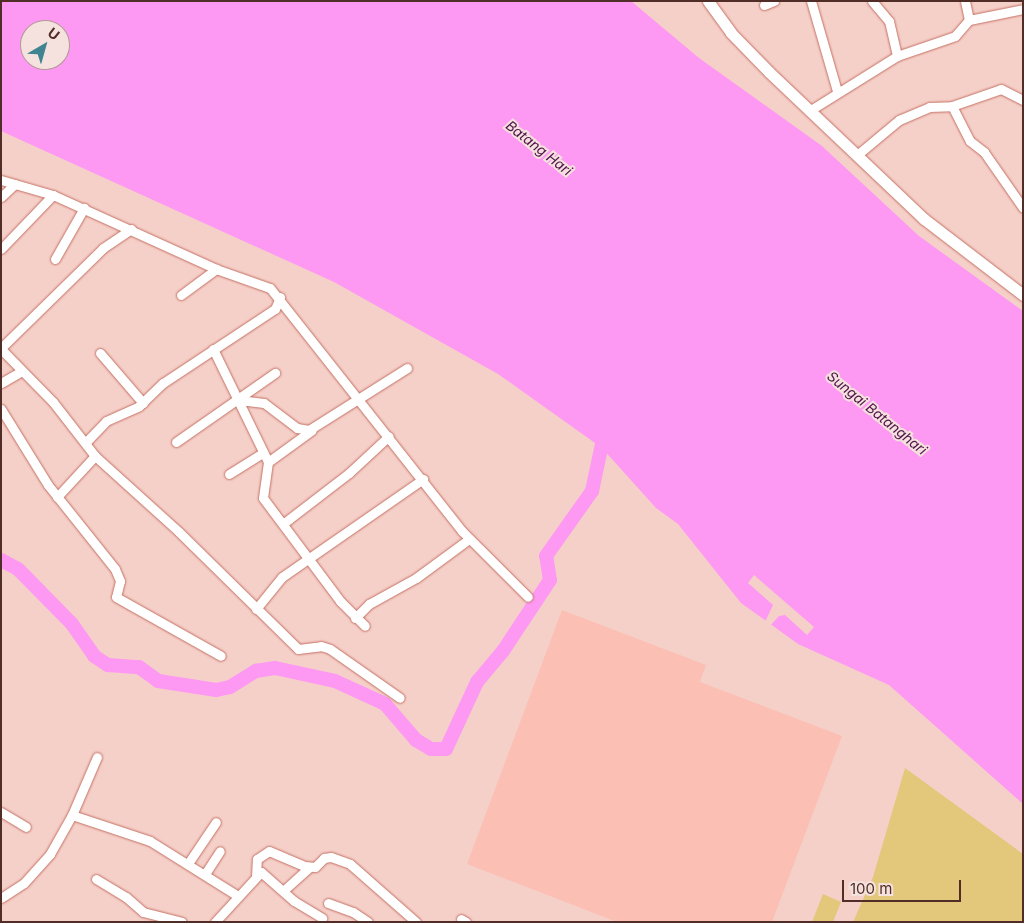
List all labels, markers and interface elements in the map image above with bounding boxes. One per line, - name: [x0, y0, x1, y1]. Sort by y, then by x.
- north arrow: [20, 20, 70, 70]
- text: U: [45, 24, 63, 43]
- water label: Batang Hari: [503, 117, 575, 179]
- water label: Sungai Batanghari: [824, 368, 930, 458]
- scale bar: [844, 870, 963, 902]
- text: 100 m: [850, 879, 892, 898]

